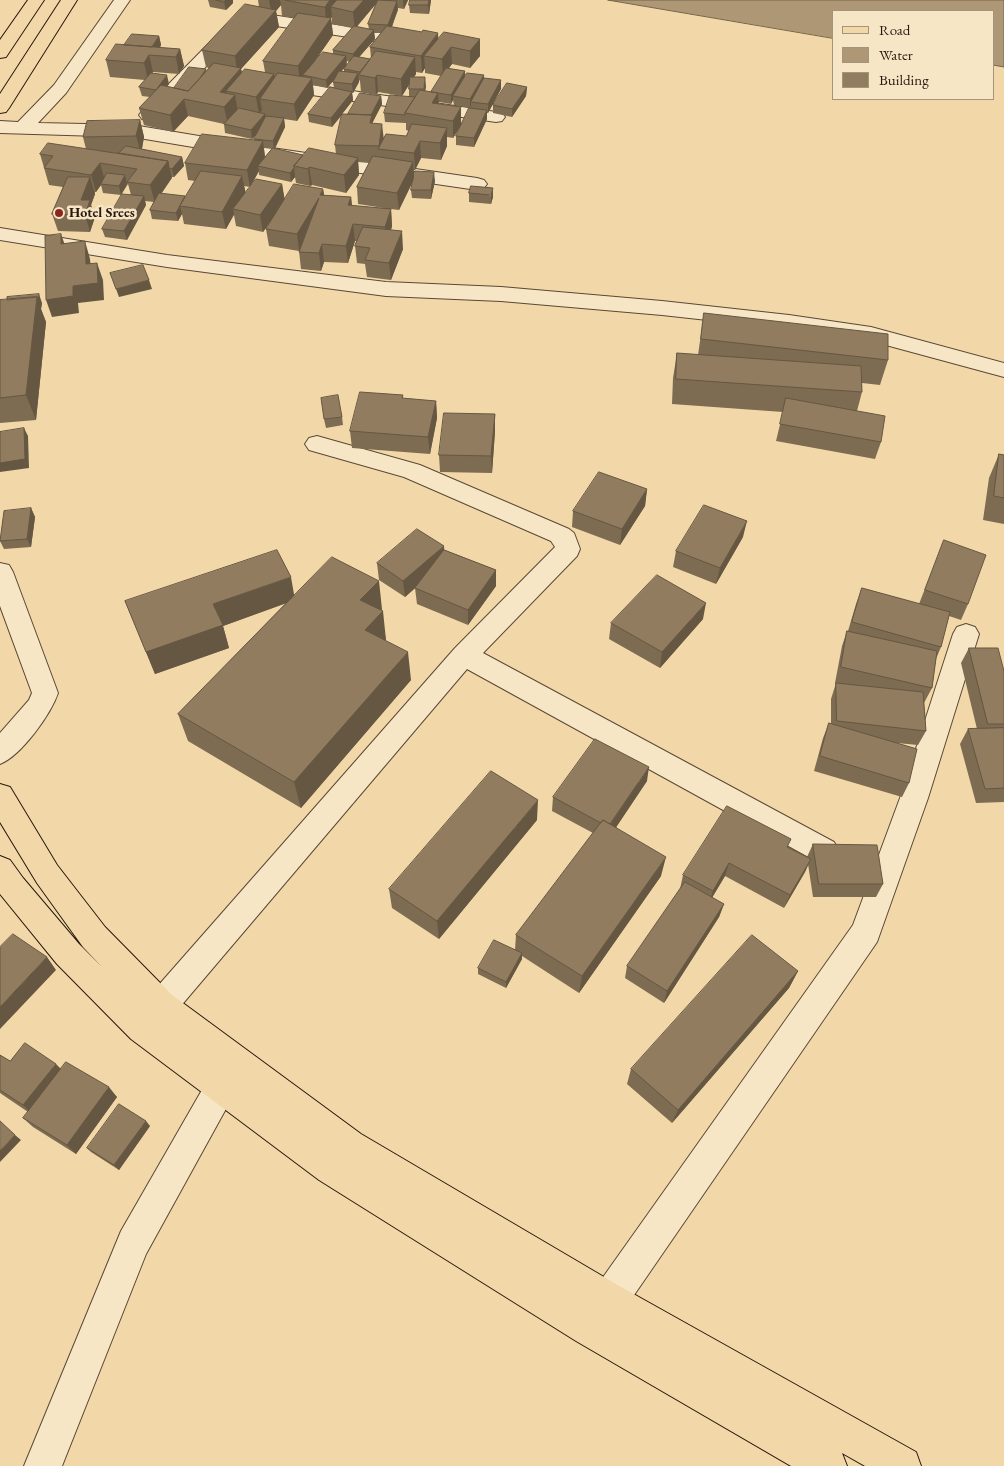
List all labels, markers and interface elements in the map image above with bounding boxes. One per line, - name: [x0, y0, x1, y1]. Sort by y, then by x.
- legend: [832, 10, 994, 100]
- text: Road: [879, 20, 910, 39]
- text: Water: [879, 45, 913, 64]
- text: Building: [879, 70, 929, 89]
- place label: Hotel Srees: [69, 205, 135, 221]
- marker: Hotel Srees: [53, 207, 65, 219]

